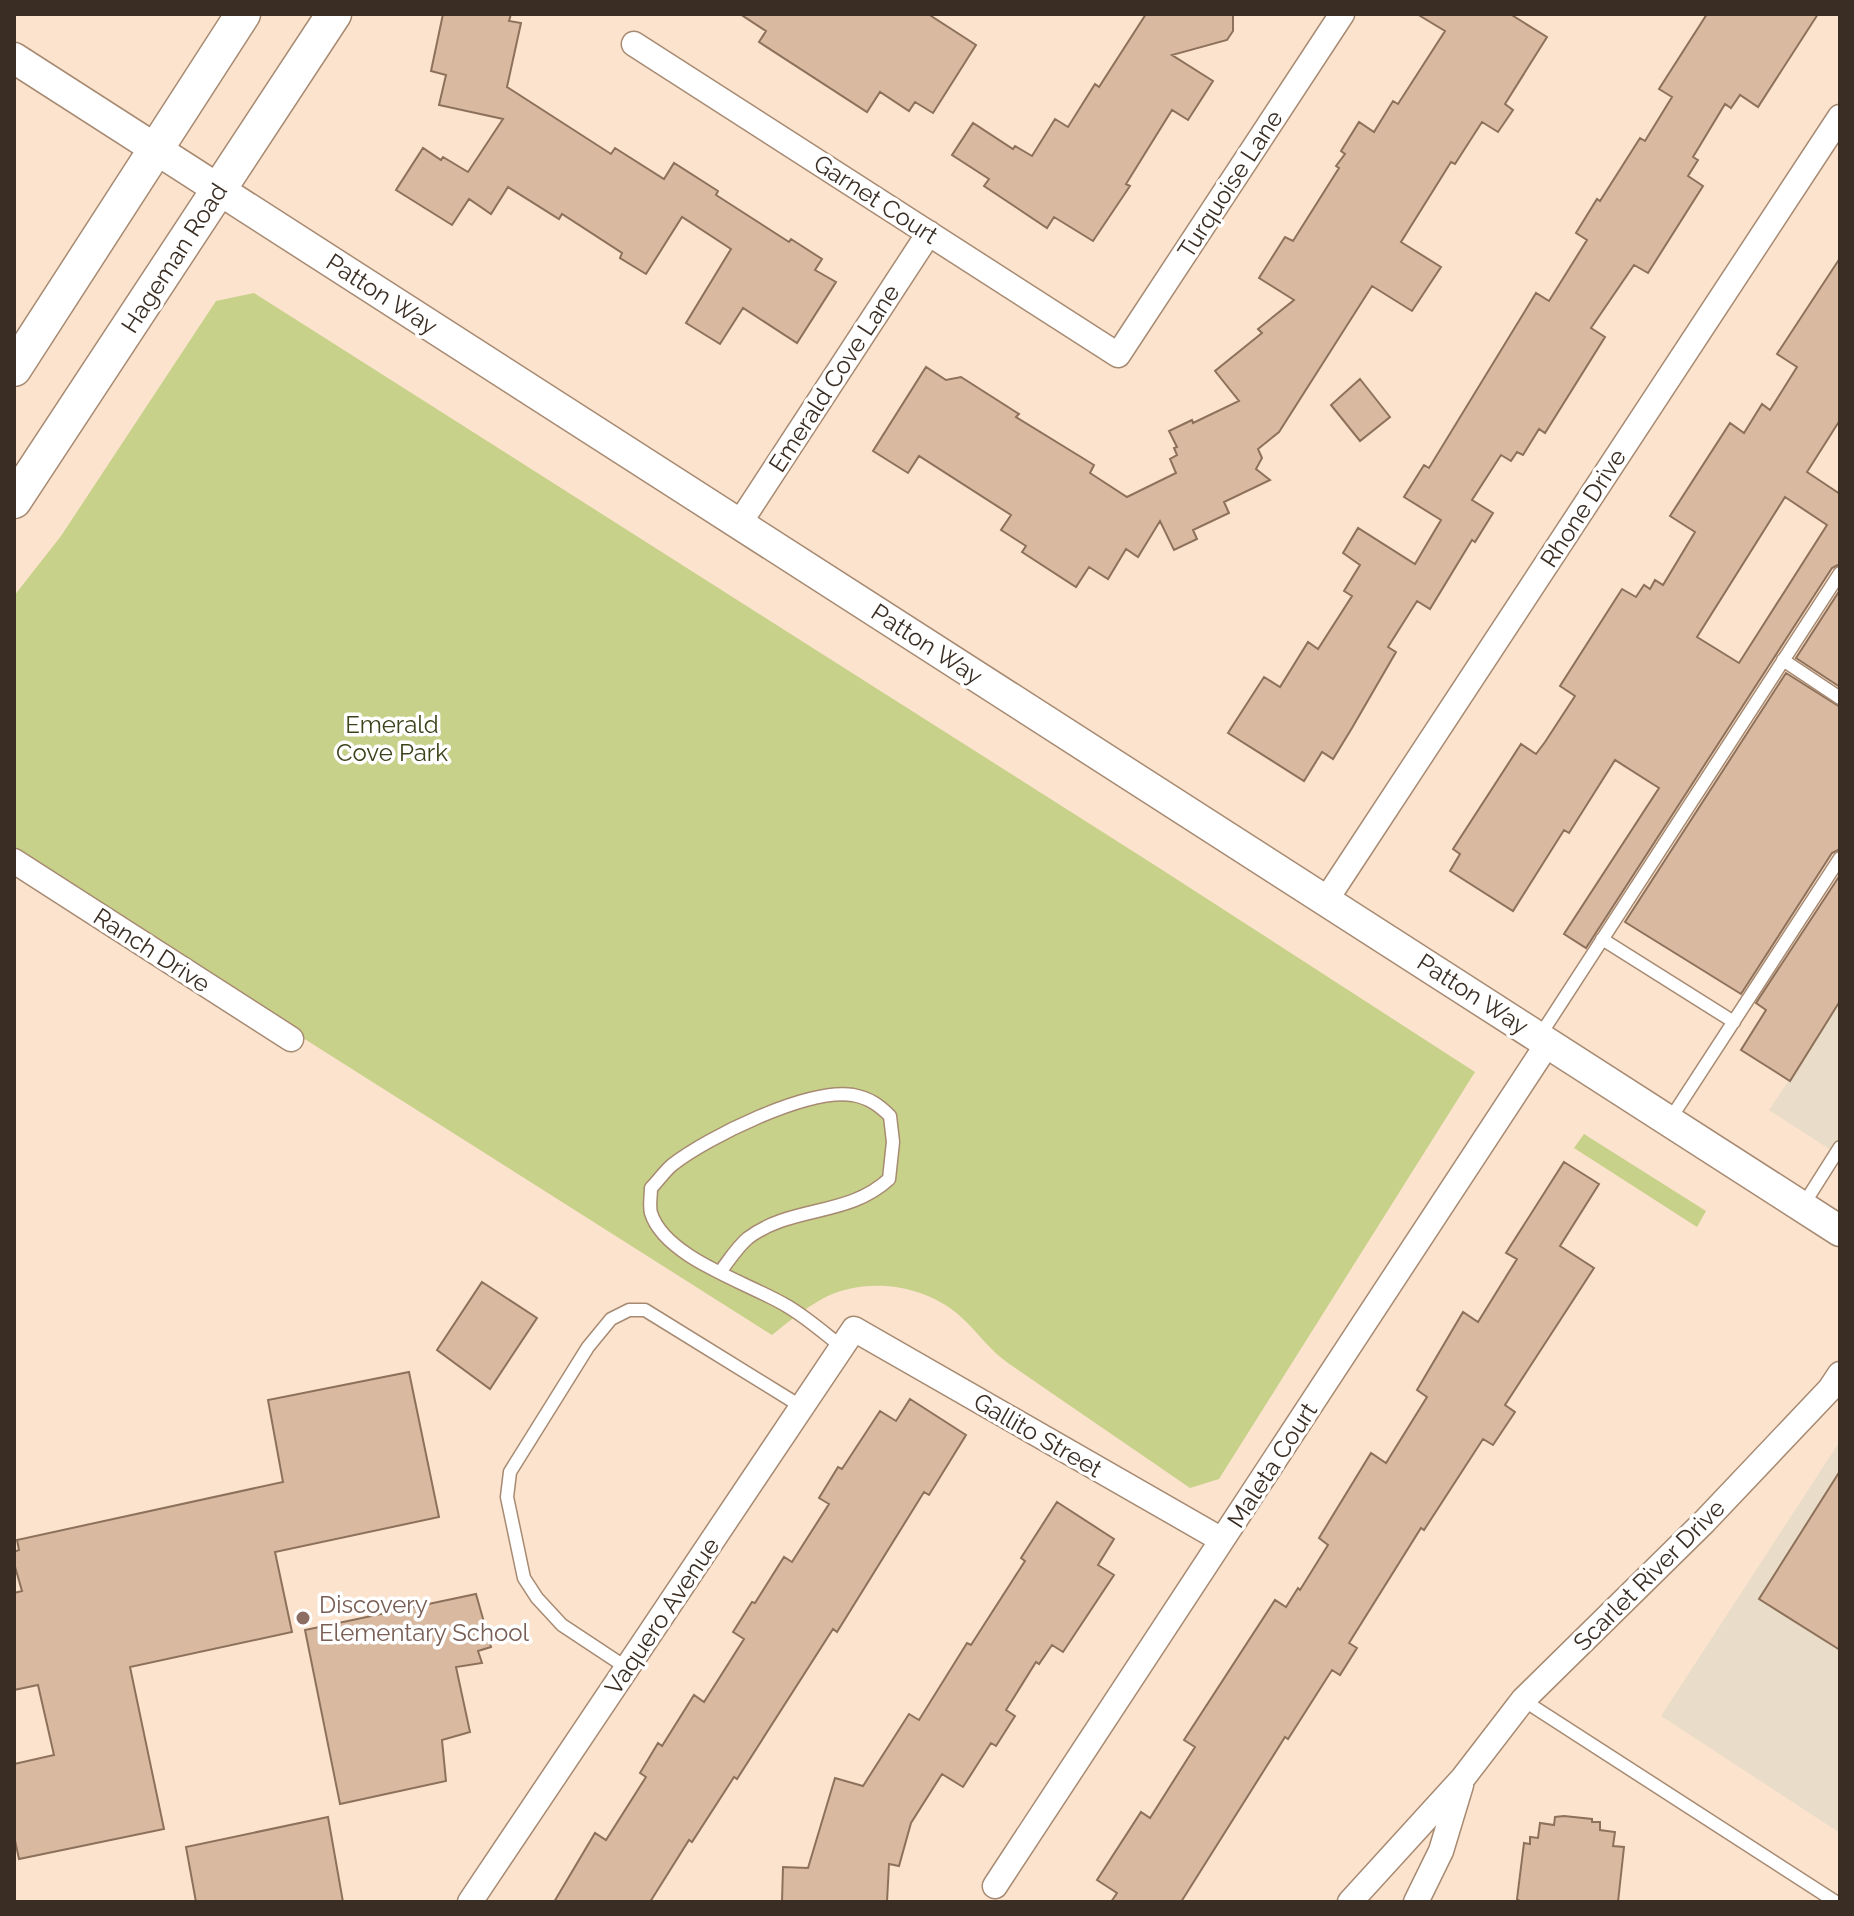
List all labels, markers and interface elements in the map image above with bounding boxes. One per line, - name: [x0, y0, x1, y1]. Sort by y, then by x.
- street label: Turquoise Lane: [1171, 105, 1289, 263]
- street label: Garnet Court: [808, 148, 944, 250]
- street label: Hageman Road: [115, 178, 233, 338]
- street label: Patton Way: [321, 247, 443, 341]
- street label: Emerald Cove Lane: [763, 279, 905, 477]
- street label: Rhone Drive: [1534, 443, 1632, 573]
- street label: Patton Way: [866, 597, 988, 691]
- park label: Emerald Cove Park: [336, 710, 448, 767]
- street label: Ranch Drive: [88, 902, 216, 998]
- street label: Patton Way: [1412, 947, 1534, 1041]
- street label: Gallito Street: [969, 1387, 1107, 1483]
- street label: Maleta Court: [1221, 1397, 1323, 1533]
- street label: Scarlet River Drive: [1567, 1493, 1731, 1657]
- street label: Vaquero Avenue: [599, 1532, 725, 1700]
- place label: Discovery Elementary School: [319, 1590, 530, 1647]
- marker: Discovery Elementary School: [294, 1609, 312, 1627]

